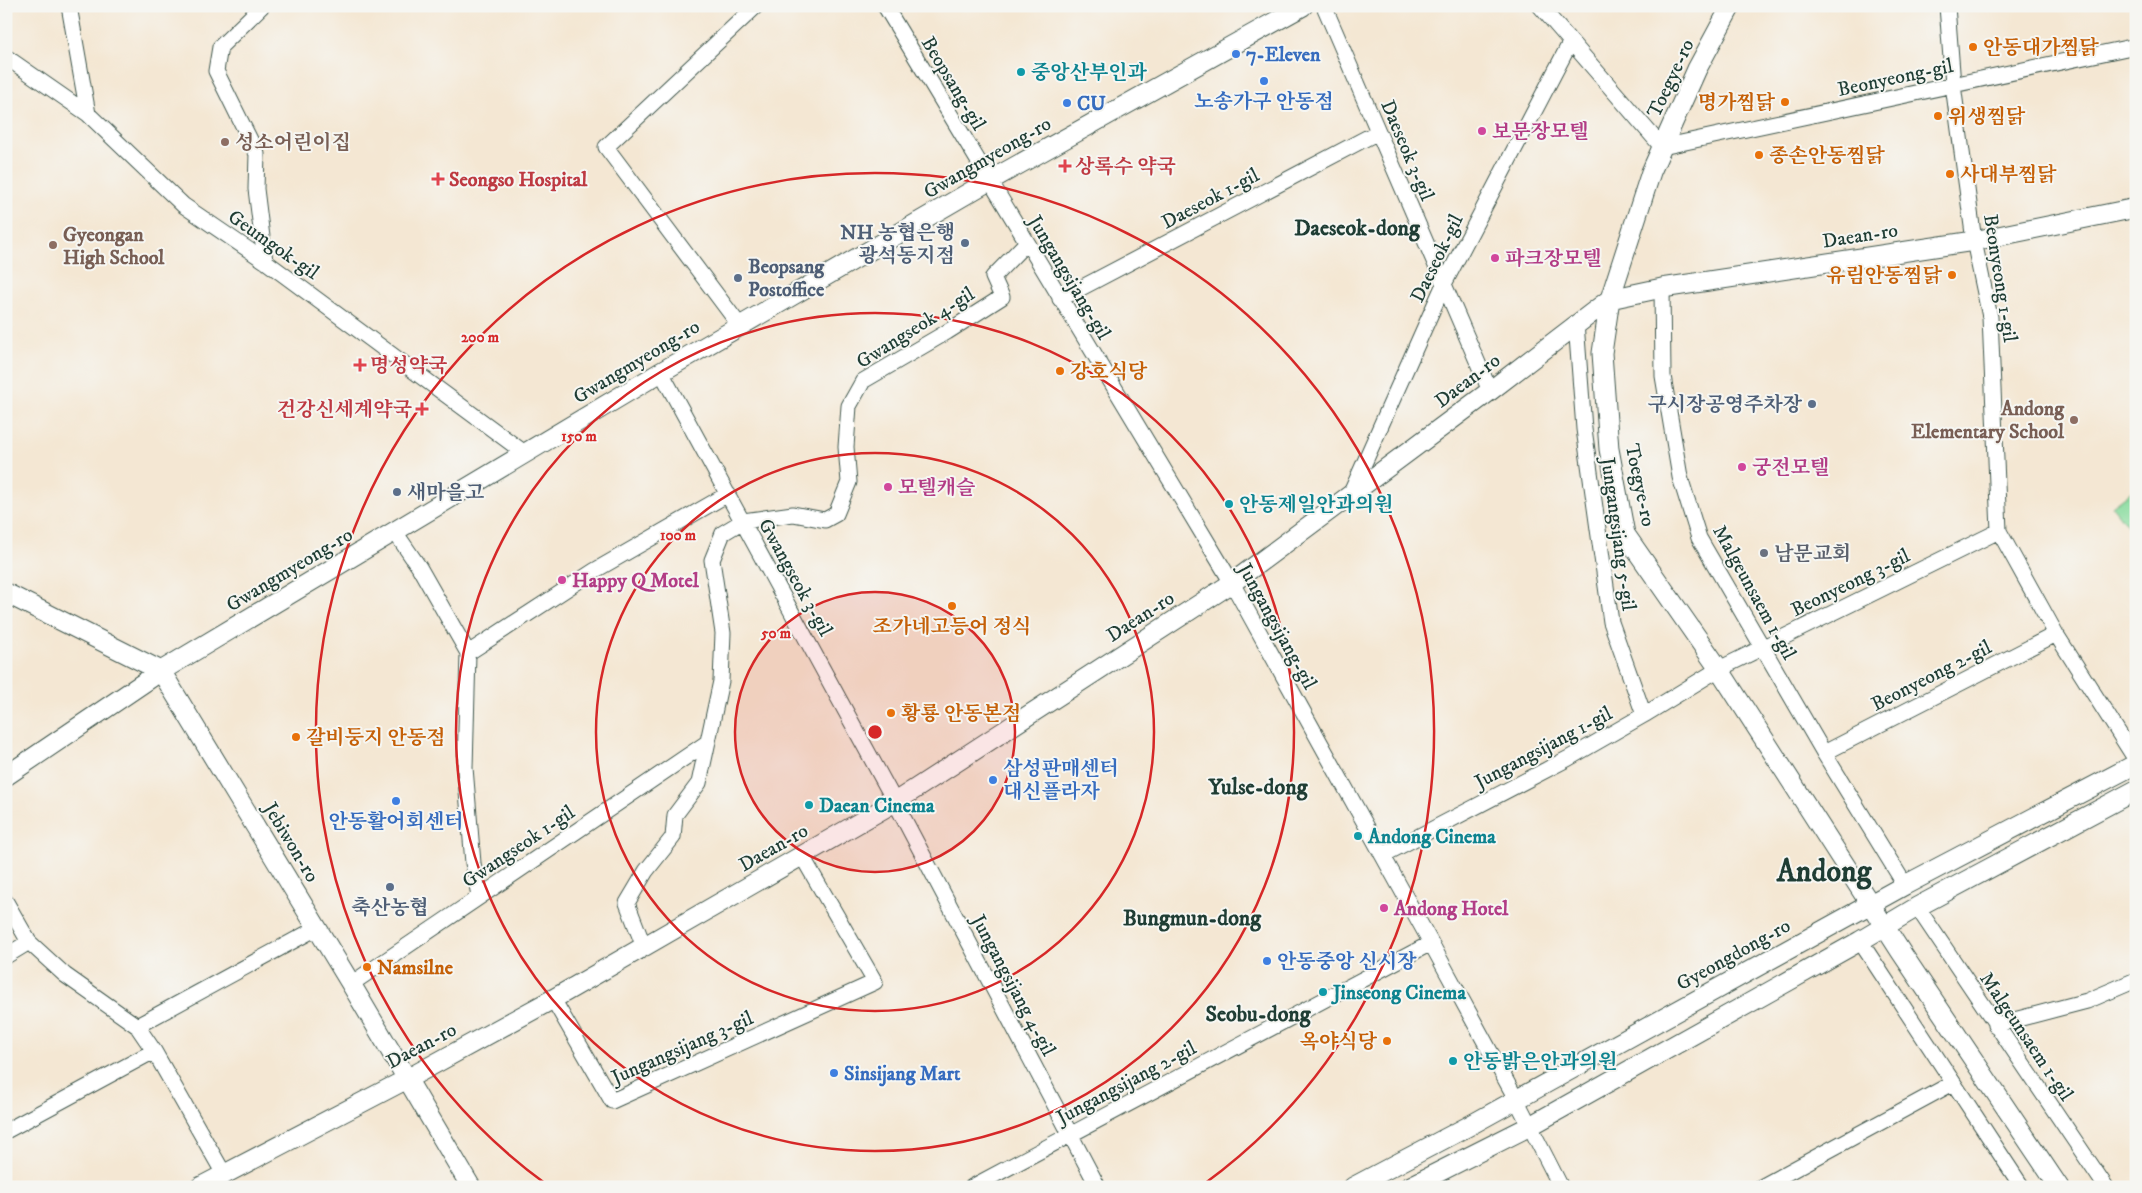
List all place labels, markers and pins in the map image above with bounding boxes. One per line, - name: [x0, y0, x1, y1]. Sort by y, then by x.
- place label: 안동대가찜닭: [1983, 36, 2100, 61]
- marker: 안동대가찜닭: [1967, 41, 1979, 53]
- place label: 7-Eleven: [1246, 43, 1321, 68]
- marker: 7-Eleven: [1230, 48, 1242, 60]
- place label: 중앙산부인과: [1031, 61, 1148, 86]
- marker: 중앙산부인과: [1015, 66, 1027, 78]
- marker: 노송가구 안동점: [1258, 75, 1270, 87]
- place label: 노송가구 안동점: [1194, 90, 1334, 115]
- place label: 명가찜닭: [1698, 91, 1776, 116]
- place label: CU: [1077, 92, 1106, 117]
- marker: 명가찜닭: [1779, 96, 1791, 108]
- marker: CU: [1061, 97, 1073, 109]
- place label: 위생찜닭: [1948, 105, 2026, 130]
- marker: 위생찜닭: [1932, 110, 1944, 122]
- place label: 보문장모텔: [1492, 120, 1589, 145]
- marker: 보문장모텔: [1476, 125, 1488, 137]
- place label: 성소어린이집: [235, 131, 351, 156]
- marker: 성소어린이집: [219, 136, 231, 148]
- place label: 종손안동찜닭: [1769, 144, 1886, 169]
- marker: 종손안동찜닭: [1753, 149, 1765, 161]
- place label: 상록수 약국: [1075, 155, 1176, 180]
- marker: 상록수 약국: [1059, 160, 1071, 172]
- place label: 사대부찜닭: [1960, 163, 2057, 188]
- place label: Seongso Hospital: [449, 168, 588, 193]
- marker: 사대부찜닭: [1944, 168, 1956, 180]
- marker: Seongso Hospital: [431, 172, 445, 186]
- place label: NH 농협은행 광석동지점: [840, 221, 955, 269]
- place label: Gyeongan High School: [63, 223, 165, 271]
- marker: NH 농협은행 광석동지점: [959, 237, 971, 249]
- marker: Gyeongan High School: [47, 239, 59, 251]
- place label: 파크장모텔: [1505, 247, 1602, 272]
- marker: 파크장모텔: [1489, 252, 1501, 264]
- place label: Beopsang Postoffice: [748, 255, 825, 303]
- place label: 유림안동찜닭: [1826, 264, 1943, 289]
- marker: 유림안동찜닭: [1946, 269, 1958, 281]
- marker: Beopsang Postoffice: [732, 272, 744, 284]
- place label: 명성약국: [370, 354, 447, 379]
- marker: 명성약국: [354, 359, 366, 371]
- place label: 강호식당: [1070, 360, 1148, 385]
- marker: 강호식당: [1054, 365, 1066, 377]
- place label: 구시장공영주차장: [1647, 393, 1803, 418]
- place label: Andong Elementary School: [1911, 397, 2065, 445]
- place label: 건강신세계약국: [277, 398, 412, 423]
- marker: 구시장공영주차장: [1806, 398, 1818, 410]
- marker: 건강신세계약국: [416, 403, 428, 415]
- marker: Andong Elementary School: [2068, 414, 2080, 426]
- place label: 궁전모텔: [1752, 456, 1829, 481]
- marker: 궁전모텔: [1736, 461, 1748, 473]
- place label: 모텔캐슬: [898, 476, 975, 501]
- place label: 새마을고: [407, 481, 484, 506]
- marker: 모텔캐슬: [882, 481, 894, 493]
- marker: 새마을고: [391, 486, 403, 498]
- place label: 안동제일안과의원: [1239, 493, 1394, 518]
- marker: 안동제일안과의원: [1223, 498, 1235, 510]
- place label: 남문교회: [1774, 542, 1851, 567]
- marker: 남문교회: [1758, 547, 1770, 559]
- place label: Happy Q Motel: [572, 569, 700, 594]
- marker: Happy Q Motel: [556, 574, 568, 586]
- marker: 조가네고등어 정식: [946, 600, 958, 612]
- place label: 조가네고등어 정식: [873, 615, 1031, 640]
- place label: 황룡 안동본점: [901, 702, 1021, 727]
- marker: 황룡 안동본점: [885, 707, 897, 719]
- centre of rings: [866, 723, 884, 741]
- place label: 갈비둥지 안동점: [306, 726, 446, 751]
- marker: 갈비둥지 안동점: [290, 731, 302, 743]
- place label: 삼성판매센터 대신플라자: [1003, 757, 1119, 805]
- marker: 삼성판매센터 대신플라자: [987, 774, 999, 786]
- place label: Daean Cinema: [819, 794, 935, 819]
- marker: 안동활어회센터: [390, 795, 402, 807]
- marker: Daean Cinema: [803, 799, 815, 811]
- place label: 안동활어회센터: [328, 810, 464, 835]
- place label: Andong Cinema: [1367, 825, 1496, 850]
- marker: Andong Cinema: [1352, 830, 1364, 842]
- marker: 축산농협: [384, 881, 396, 893]
- place label: 축산농협: [351, 896, 429, 921]
- place label: Andong Hotel: [1393, 897, 1509, 922]
- marker: Andong Hotel: [1378, 902, 1390, 914]
- place label: 안동중앙 신시장: [1277, 950, 1417, 975]
- marker: 안동중앙 신시장: [1261, 955, 1273, 967]
- place label: Namsilne: [377, 956, 454, 981]
- marker: Namsilne: [361, 961, 373, 973]
- place label: Jinseong Cinema: [1331, 981, 1466, 1006]
- marker: Jinseong Cinema: [1317, 986, 1329, 998]
- place label: 옥야식당: [1300, 1030, 1378, 1055]
- marker: 옥야식당: [1381, 1035, 1393, 1047]
- place label: 안동밝은안과의원: [1463, 1050, 1618, 1075]
- marker: 안동밝은안과의원: [1447, 1055, 1459, 1067]
- place label: Sinsijang Mart: [844, 1062, 961, 1087]
- marker: Sinsijang Mart: [828, 1067, 840, 1079]

